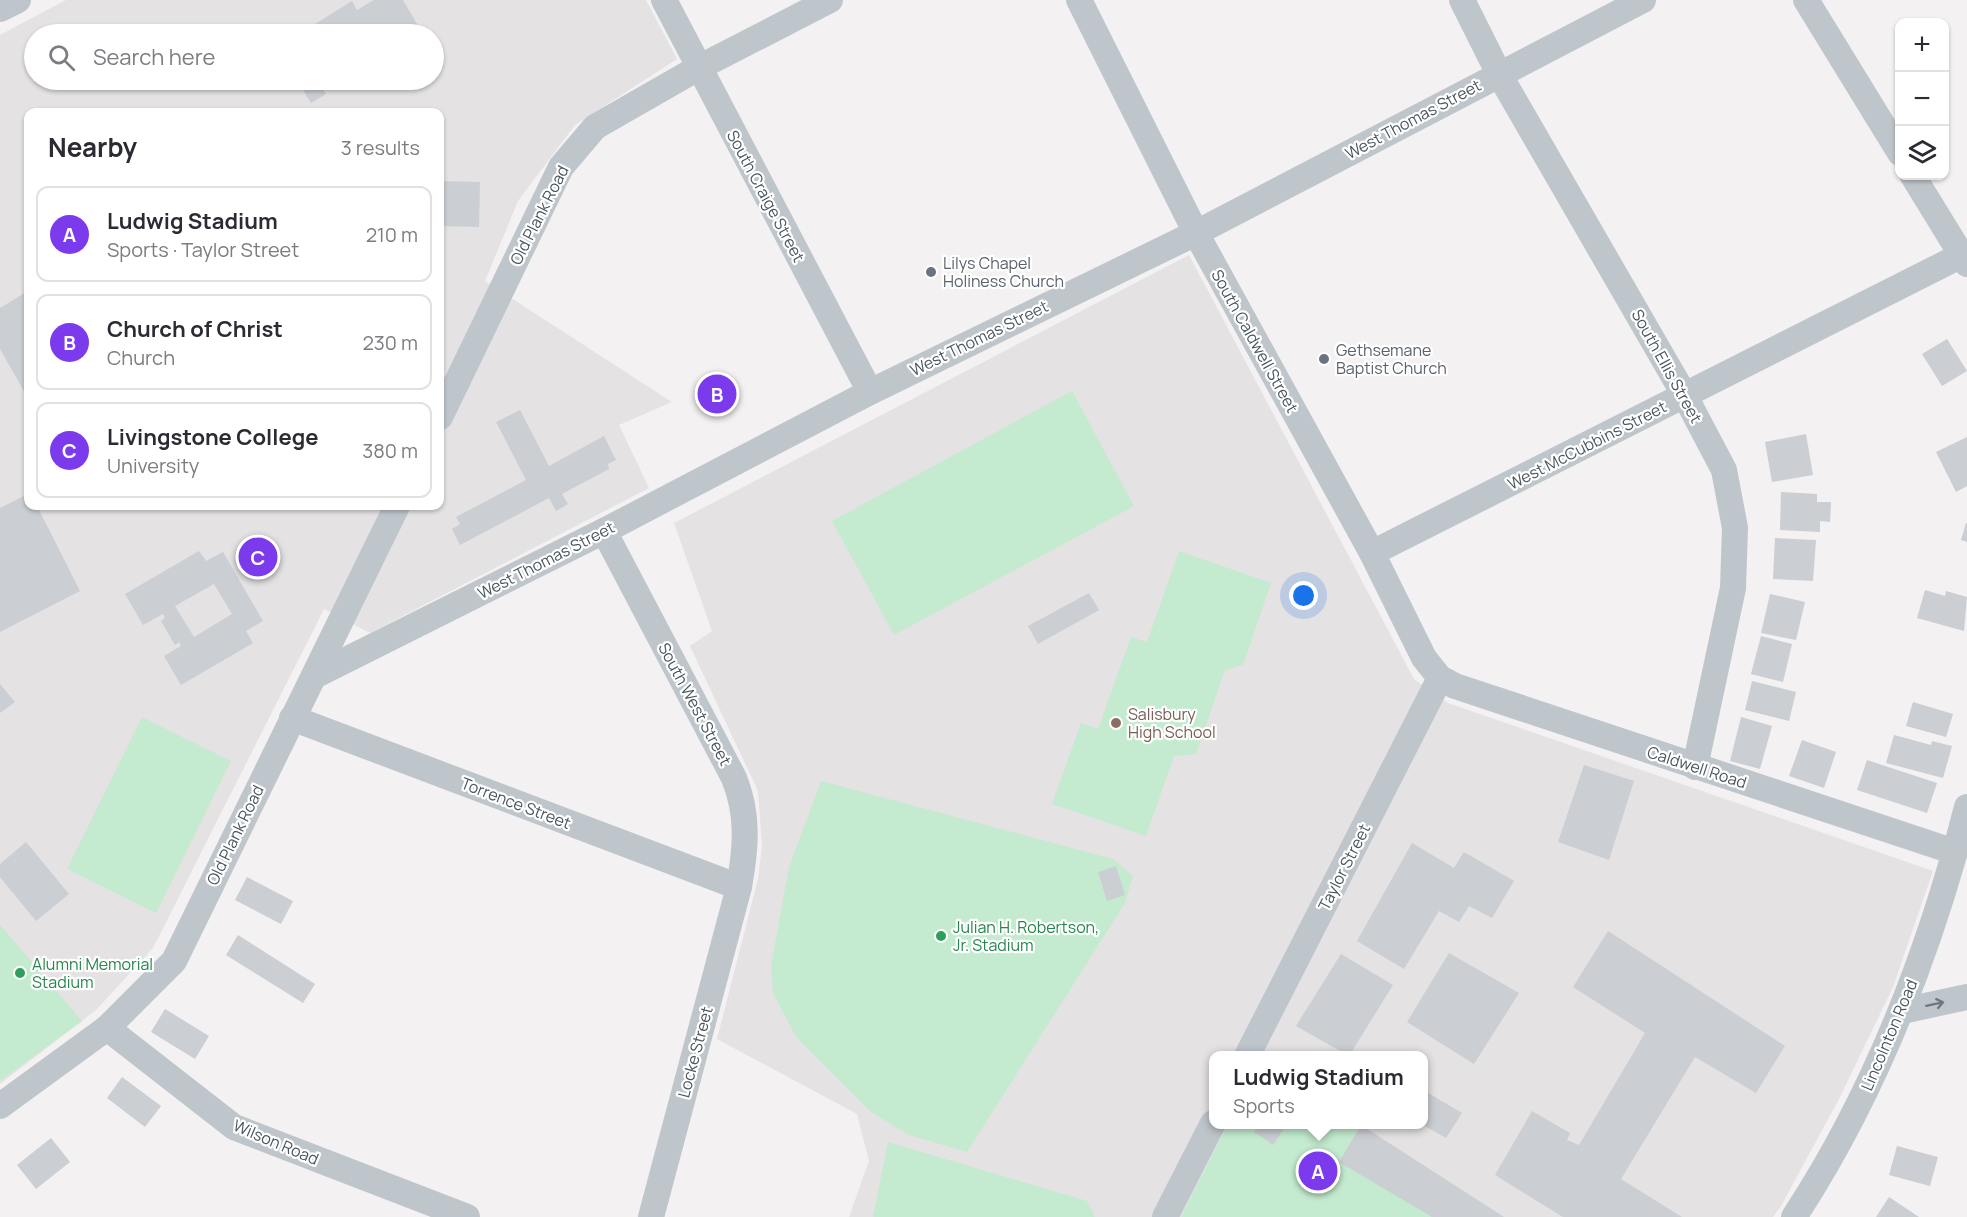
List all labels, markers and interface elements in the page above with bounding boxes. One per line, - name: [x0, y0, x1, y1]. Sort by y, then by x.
- map controls: [1895, 18, 1949, 180]
- button: +: [1895, 18, 1949, 72]
- search box: [24, 24, 444, 90]
- icon: search: [45, 41, 78, 74]
- text: Search here: [93, 42, 215, 72]
- button: −: [1895, 72, 1949, 126]
- street label: West Thomas Street: [1341, 74, 1485, 164]
- street label: South Craige Street: [722, 126, 810, 266]
- button: layers: [1895, 126, 1949, 180]
- text: Nearby: [48, 129, 137, 165]
- text: 3 results: [341, 134, 420, 161]
- street label: Old Plank Road: [504, 162, 574, 268]
- text: Ludwig Stadium: [107, 206, 278, 236]
- text: A: [63, 221, 76, 248]
- text: 210 m: [366, 221, 418, 248]
- text: Sports · Taylor Street: [107, 236, 299, 263]
- place label: Lilys Chapel Holiness Church: [943, 252, 1064, 292]
- marker: Lilys Chapel Holiness Church: [924, 265, 938, 279]
- street label: South Caldwell Street: [1206, 265, 1304, 417]
- street label: West Thomas Street: [906, 295, 1052, 381]
- street label: South Ellis Street: [1627, 305, 1707, 427]
- text: Church of Christ: [107, 314, 283, 344]
- text: B: [63, 329, 76, 356]
- text: 230 m: [362, 329, 418, 356]
- place label: Gethsemane Baptist Church: [1336, 339, 1447, 379]
- text: Church: [107, 344, 175, 371]
- marker: Gethsemane Baptist Church: [1317, 352, 1331, 366]
- pin: B: [698, 372, 736, 416]
- street label: West McCubbins Street: [1504, 395, 1670, 495]
- text: Livingstone College: [107, 422, 318, 452]
- text: C: [62, 437, 77, 464]
- text: 380 m: [362, 437, 418, 464]
- text: University: [107, 452, 199, 479]
- street label: West Thomas Street: [474, 516, 618, 604]
- pin: C: [238, 534, 278, 580]
- your location: [1289, 581, 1318, 610]
- street label: South West Street: [653, 639, 737, 769]
- place label: Salisbury High School: [1128, 703, 1216, 743]
- marker: Salisbury High School: [1109, 716, 1123, 730]
- street label: Caldwell Road: [1644, 741, 1750, 793]
- street label: Torrence Street: [458, 772, 574, 834]
- street label: Old Plank Road: [201, 781, 269, 889]
- street label: Taylor Street: [1313, 820, 1375, 914]
- place label: Julian H. Robertson, Jr. Stadium: [953, 916, 1099, 956]
- marker: Julian H. Robertson, Jr. Stadium: [934, 929, 948, 943]
- place label: Alumni Memorial Stadium: [32, 953, 153, 993]
- marker: Alumni Memorial Stadium: [13, 966, 27, 980]
- street label: Lincolnton Road: [1856, 976, 1922, 1094]
- one-way arrow: [1925, 997, 1944, 1009]
- street label: Locke Street: [672, 1004, 718, 1100]
- popup: [1209, 1051, 1428, 1129]
- text: Ludwig Stadium: [1233, 1062, 1404, 1092]
- text: Sports: [1233, 1092, 1295, 1119]
- street label: Wilson Road: [230, 1114, 322, 1170]
- pin: A: [1298, 1148, 1338, 1194]

